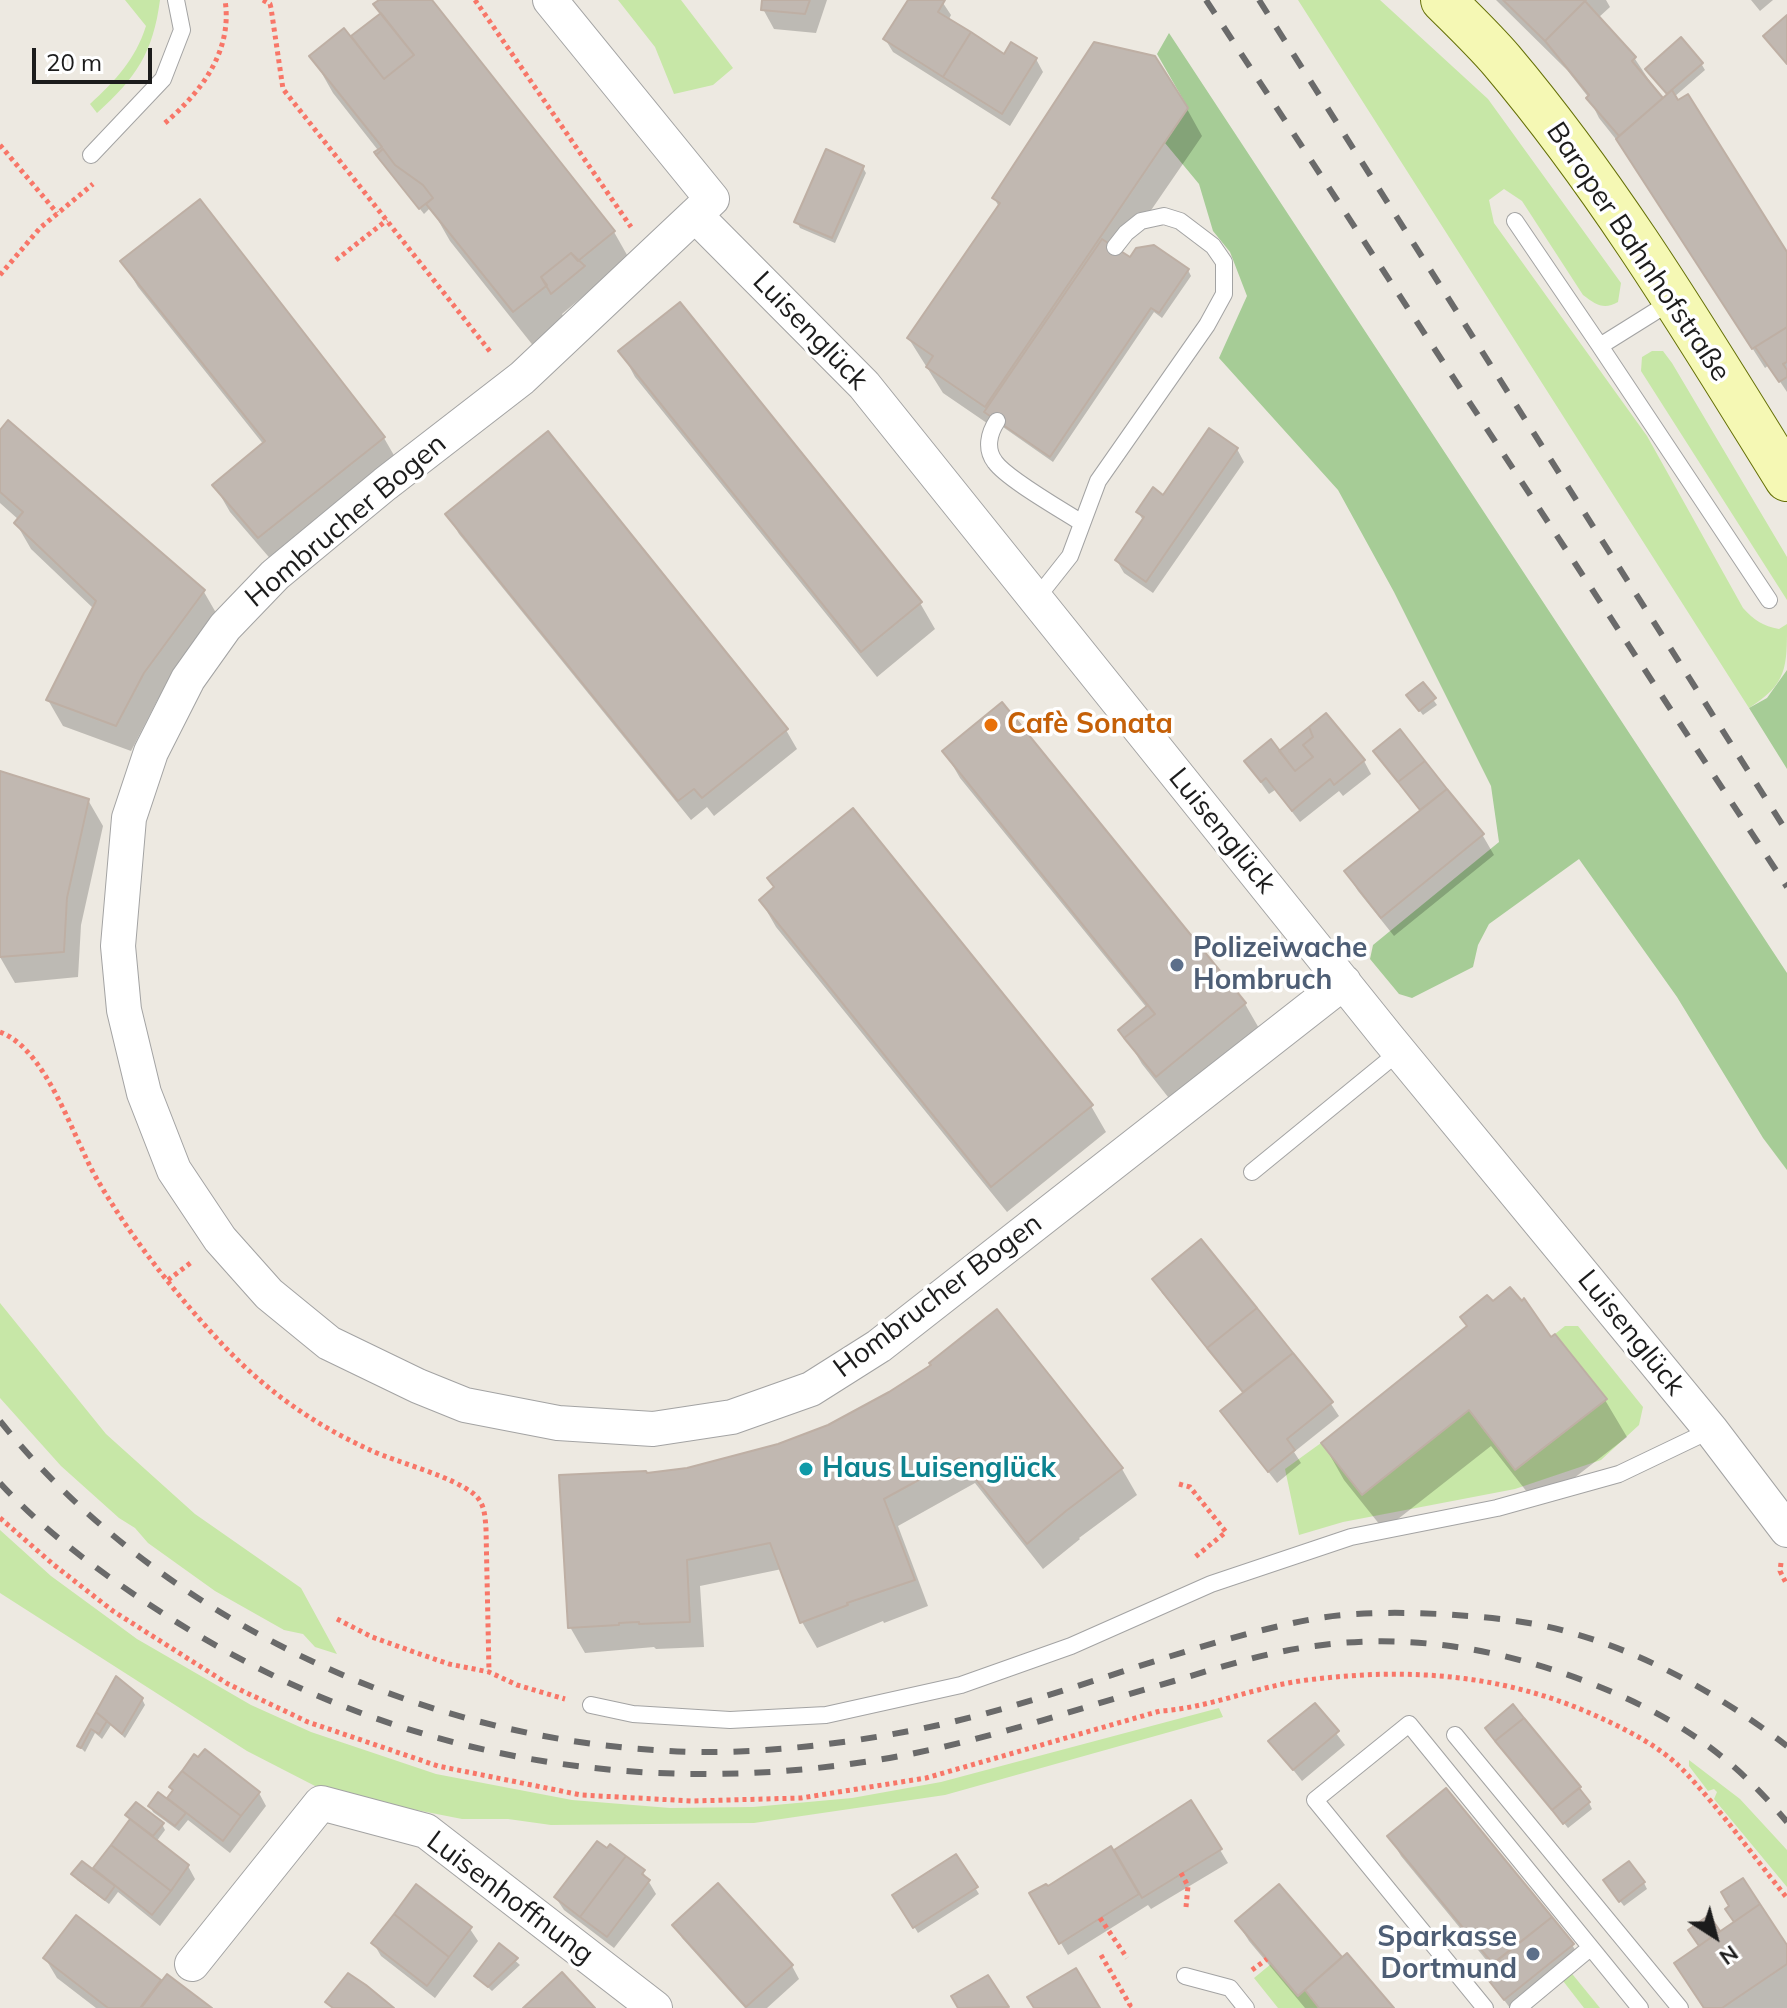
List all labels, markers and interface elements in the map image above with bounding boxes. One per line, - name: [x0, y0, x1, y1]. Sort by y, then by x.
- scale bar: [36, 32, 156, 82]
- text: 20 m: [46, 47, 102, 77]
- street label: Baroper Bahnhofstraße: [1539, 116, 1737, 388]
- street label: Luisenglück: [745, 265, 875, 397]
- street label: Hombrucher Bogen: [239, 427, 453, 615]
- place label: Cafè Sonata: [1007, 708, 1173, 742]
- marker: Cafè Sonata: [982, 716, 1000, 734]
- street label: Luisenglück: [1161, 762, 1283, 900]
- place label: Polizeiwache Hombruch: [1193, 932, 1367, 998]
- marker: Polizeiwache Hombruch: [1168, 956, 1186, 974]
- street label: Hombrucher Bogen: [827, 1207, 1049, 1385]
- street label: Luisenglück: [1570, 1264, 1692, 1402]
- place label: Haus Luisenglück: [822, 1452, 1056, 1486]
- marker: Haus Luisenglück: [797, 1460, 815, 1478]
- street label: Luisenhoffnung: [420, 1824, 600, 1972]
- north arrow: [1675, 1896, 1755, 1976]
- place label: Sparkasse Dortmund: [1377, 1921, 1517, 1987]
- text: N: [1714, 1939, 1744, 1972]
- marker: Sparkasse Dortmund: [1524, 1945, 1542, 1963]

